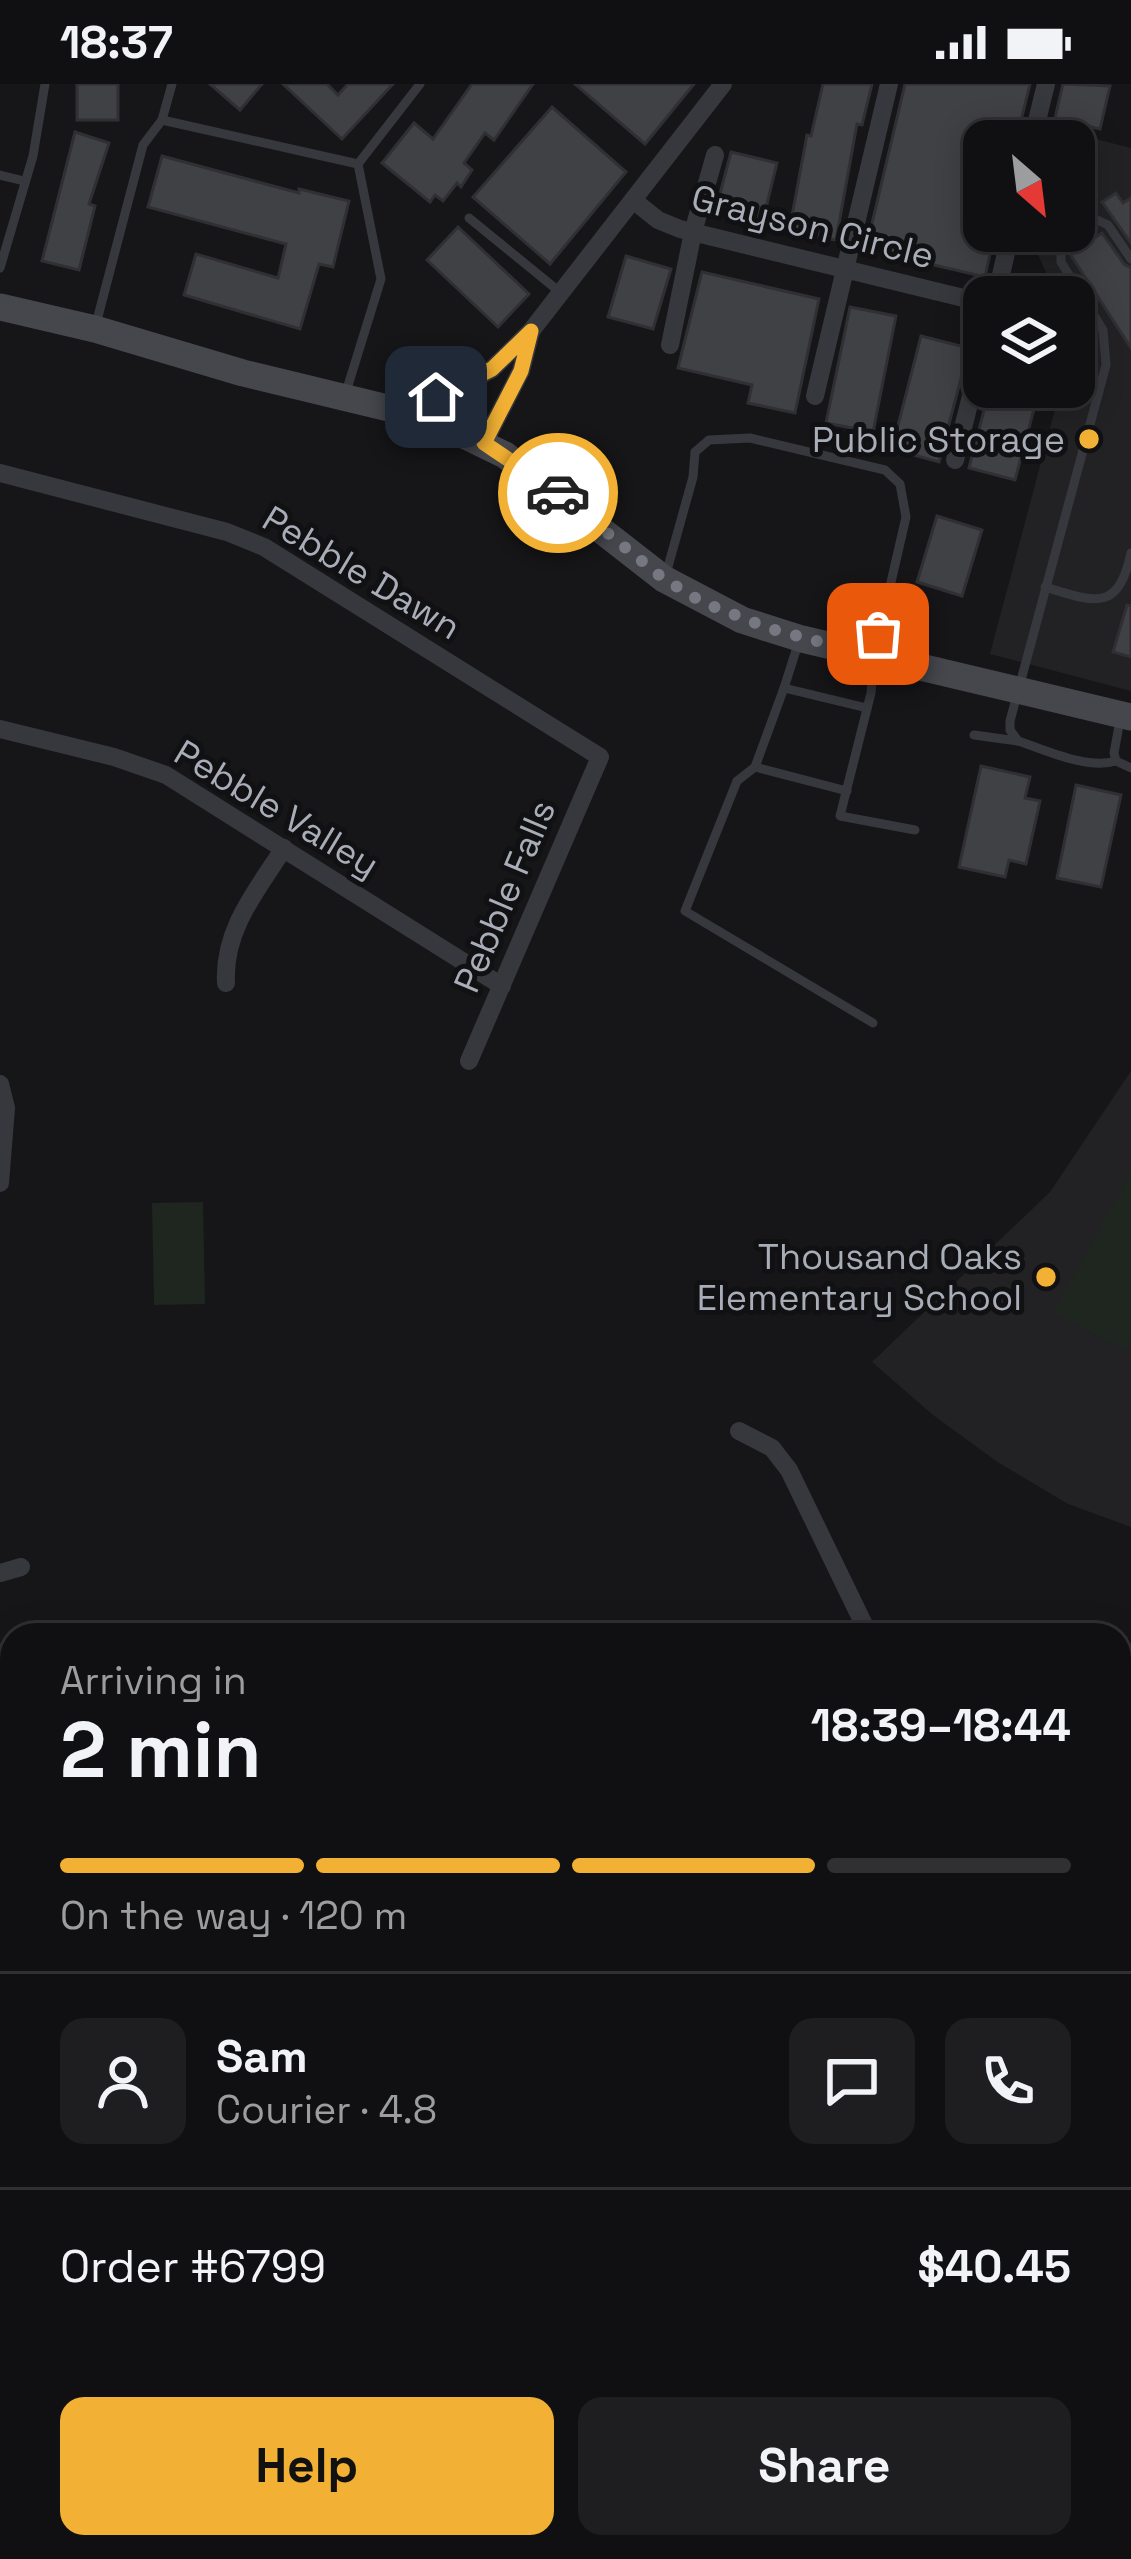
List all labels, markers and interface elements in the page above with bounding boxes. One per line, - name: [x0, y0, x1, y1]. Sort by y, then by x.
- text: 18:37: [60, 14, 173, 71]
- north arrow: [963, 120, 1095, 252]
- map controls: [963, 120, 1095, 408]
- street label: Grayson Circle: [687, 175, 939, 279]
- button: layers: [963, 276, 1095, 408]
- pin: [385, 346, 487, 448]
- icon: home: [403, 364, 469, 430]
- place label: Public Storage: [812, 417, 1065, 463]
- marker: Public Storage: [1076, 426, 1102, 452]
- courier: [498, 433, 618, 553]
- icon: car: [525, 460, 591, 526]
- street label: Pebble Dawn: [254, 496, 469, 650]
- pin: [827, 583, 929, 685]
- icon: bag: [845, 601, 911, 667]
- street label: Pebble Valley: [166, 730, 387, 888]
- street label: Pebble Falls: [444, 793, 566, 1000]
- place label: Thousand Oaks Elementary School: [697, 1234, 1022, 1321]
- marker: Thousand Oaks Elementary School: [1033, 1264, 1059, 1290]
- text: Arriving in: [60, 1656, 247, 1705]
- text: 18:39–18:44: [811, 1697, 1071, 1754]
- text: 2 min: [60, 1700, 262, 1800]
- text: On the way · 120 m: [60, 1891, 407, 1940]
- button: person: [60, 2018, 186, 2144]
- button: chat: [789, 2018, 915, 2144]
- button: phone: [945, 2018, 1071, 2144]
- text: Sam: [216, 2028, 308, 2085]
- text: Courier · 4.8: [216, 2085, 437, 2134]
- text: Order #6799: [60, 2238, 326, 2295]
- text: $40.45: [917, 2238, 1071, 2295]
- button: Help: [60, 2397, 554, 2535]
- button: Share: [578, 2397, 1071, 2535]

